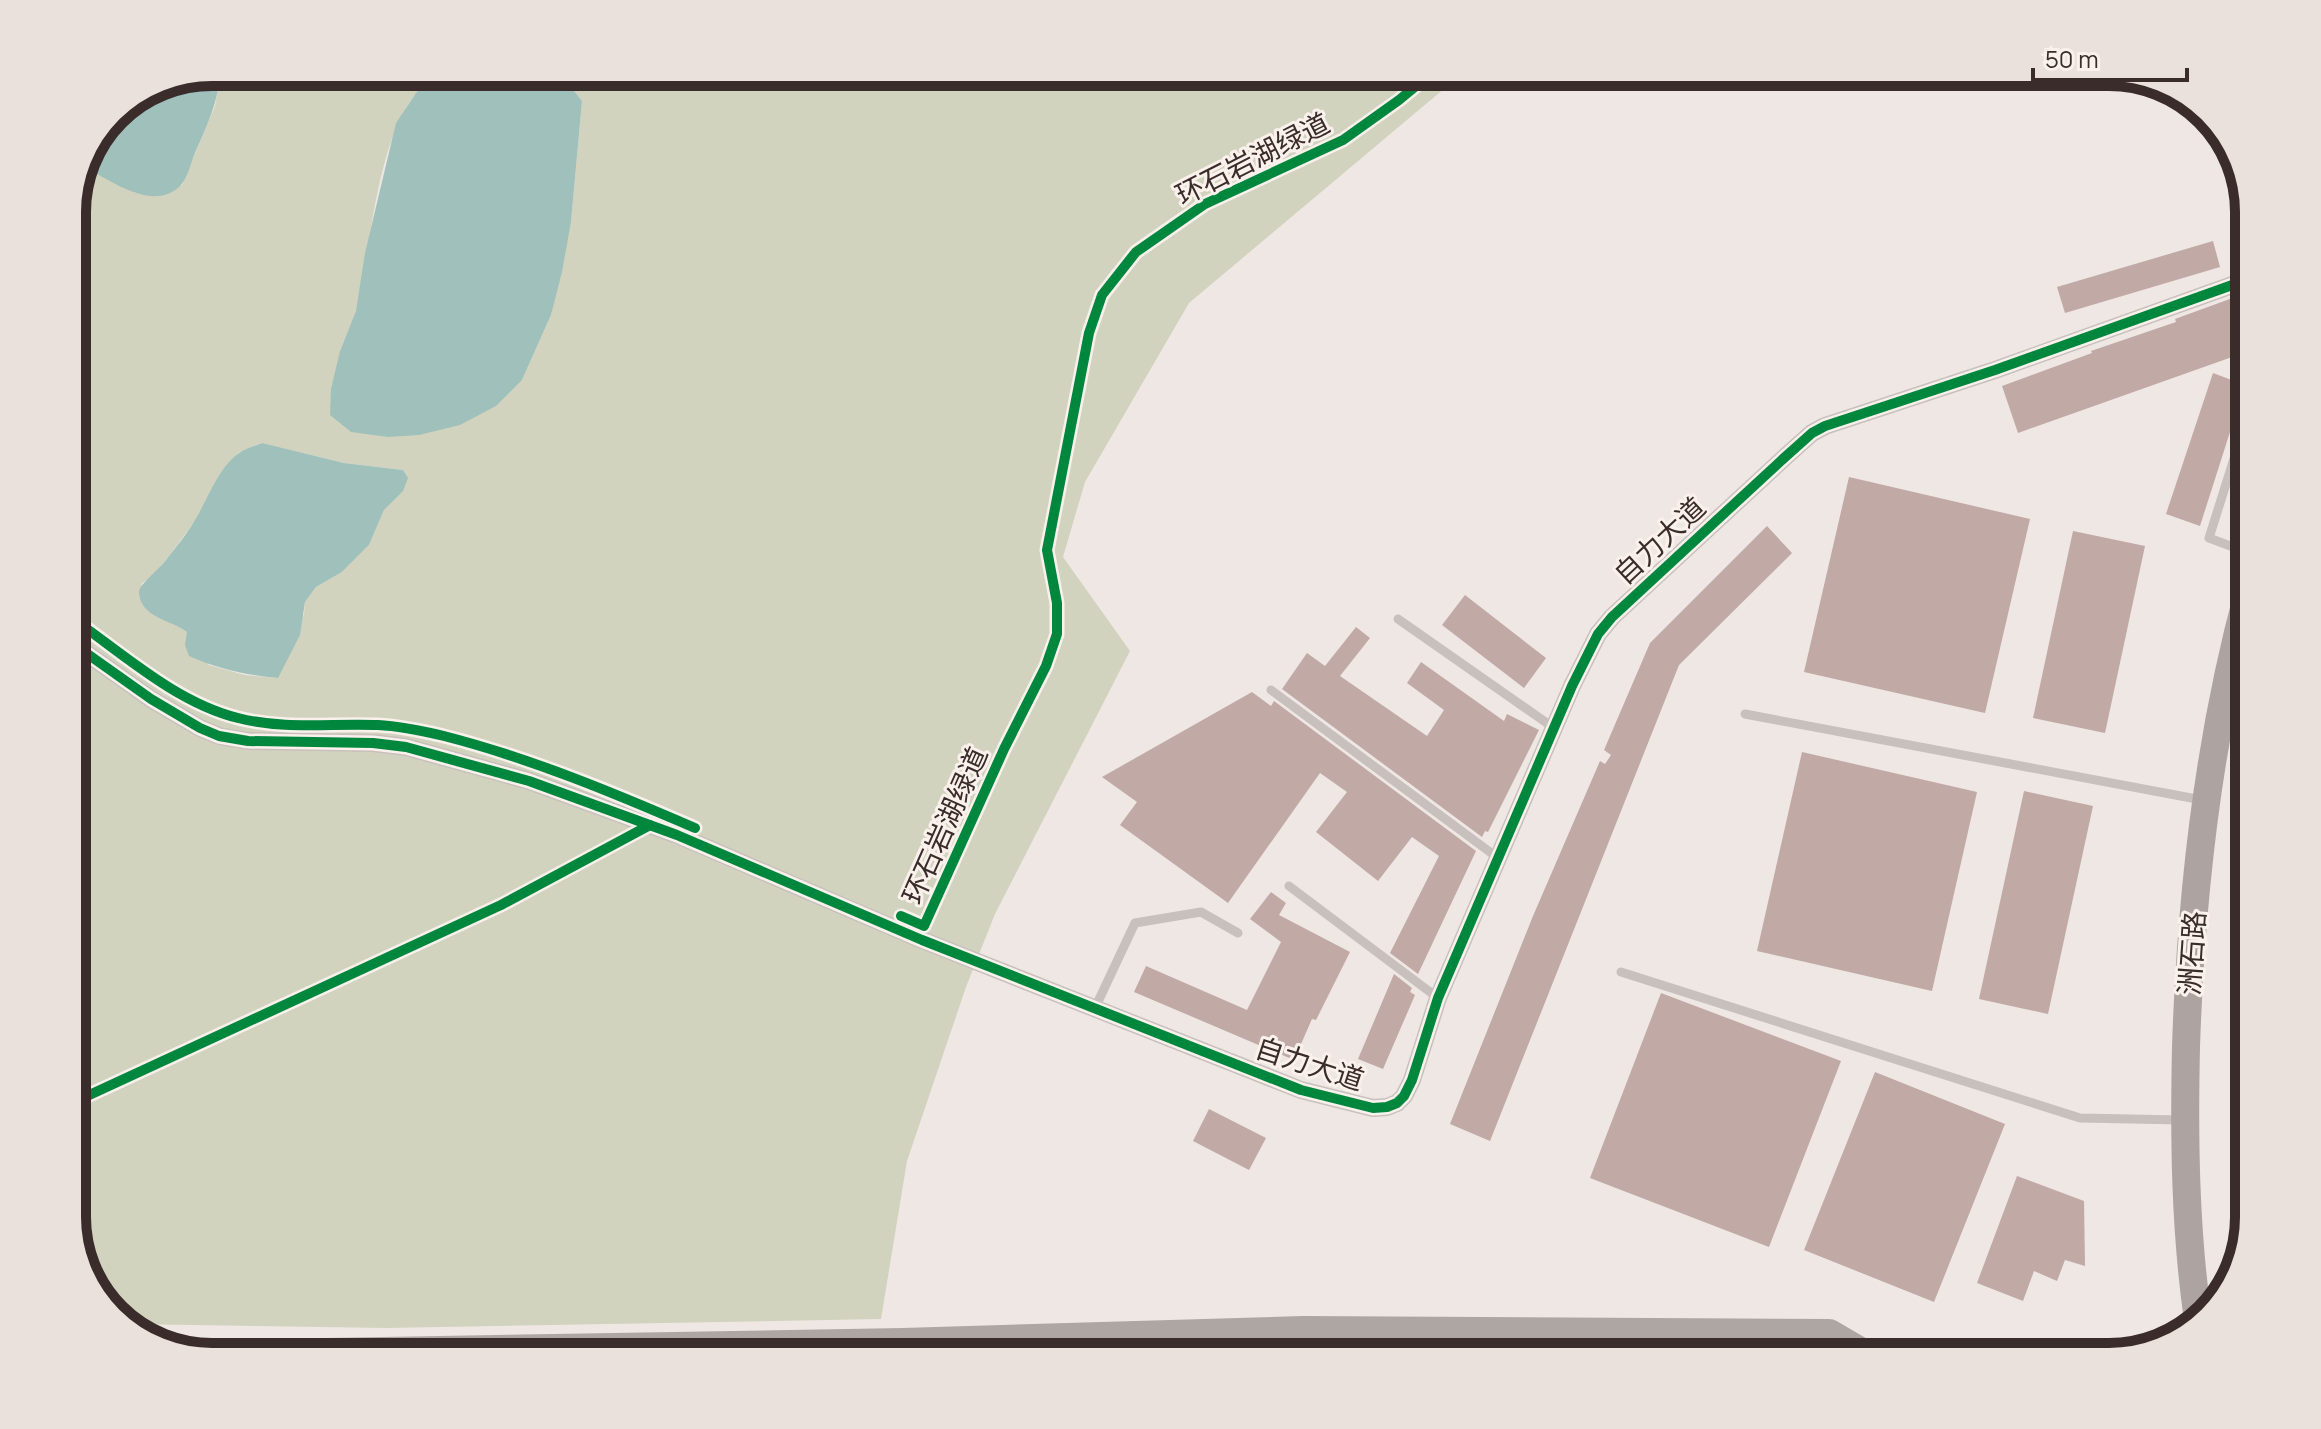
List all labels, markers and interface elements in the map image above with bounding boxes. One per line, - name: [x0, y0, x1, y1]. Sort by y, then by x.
- scale bar: [2033, 32, 2187, 82]
- text: 50 m: [2045, 42, 2099, 75]
- street label: 环石岩湖绿道: [1169, 103, 1335, 213]
- street label: 自力大道: [1605, 488, 1713, 592]
- street label: 环石岩湖绿道: [892, 741, 996, 909]
- street label: 洲石路: [2169, 910, 2213, 996]
- street label: 自力大道: [1251, 1028, 1369, 1098]

